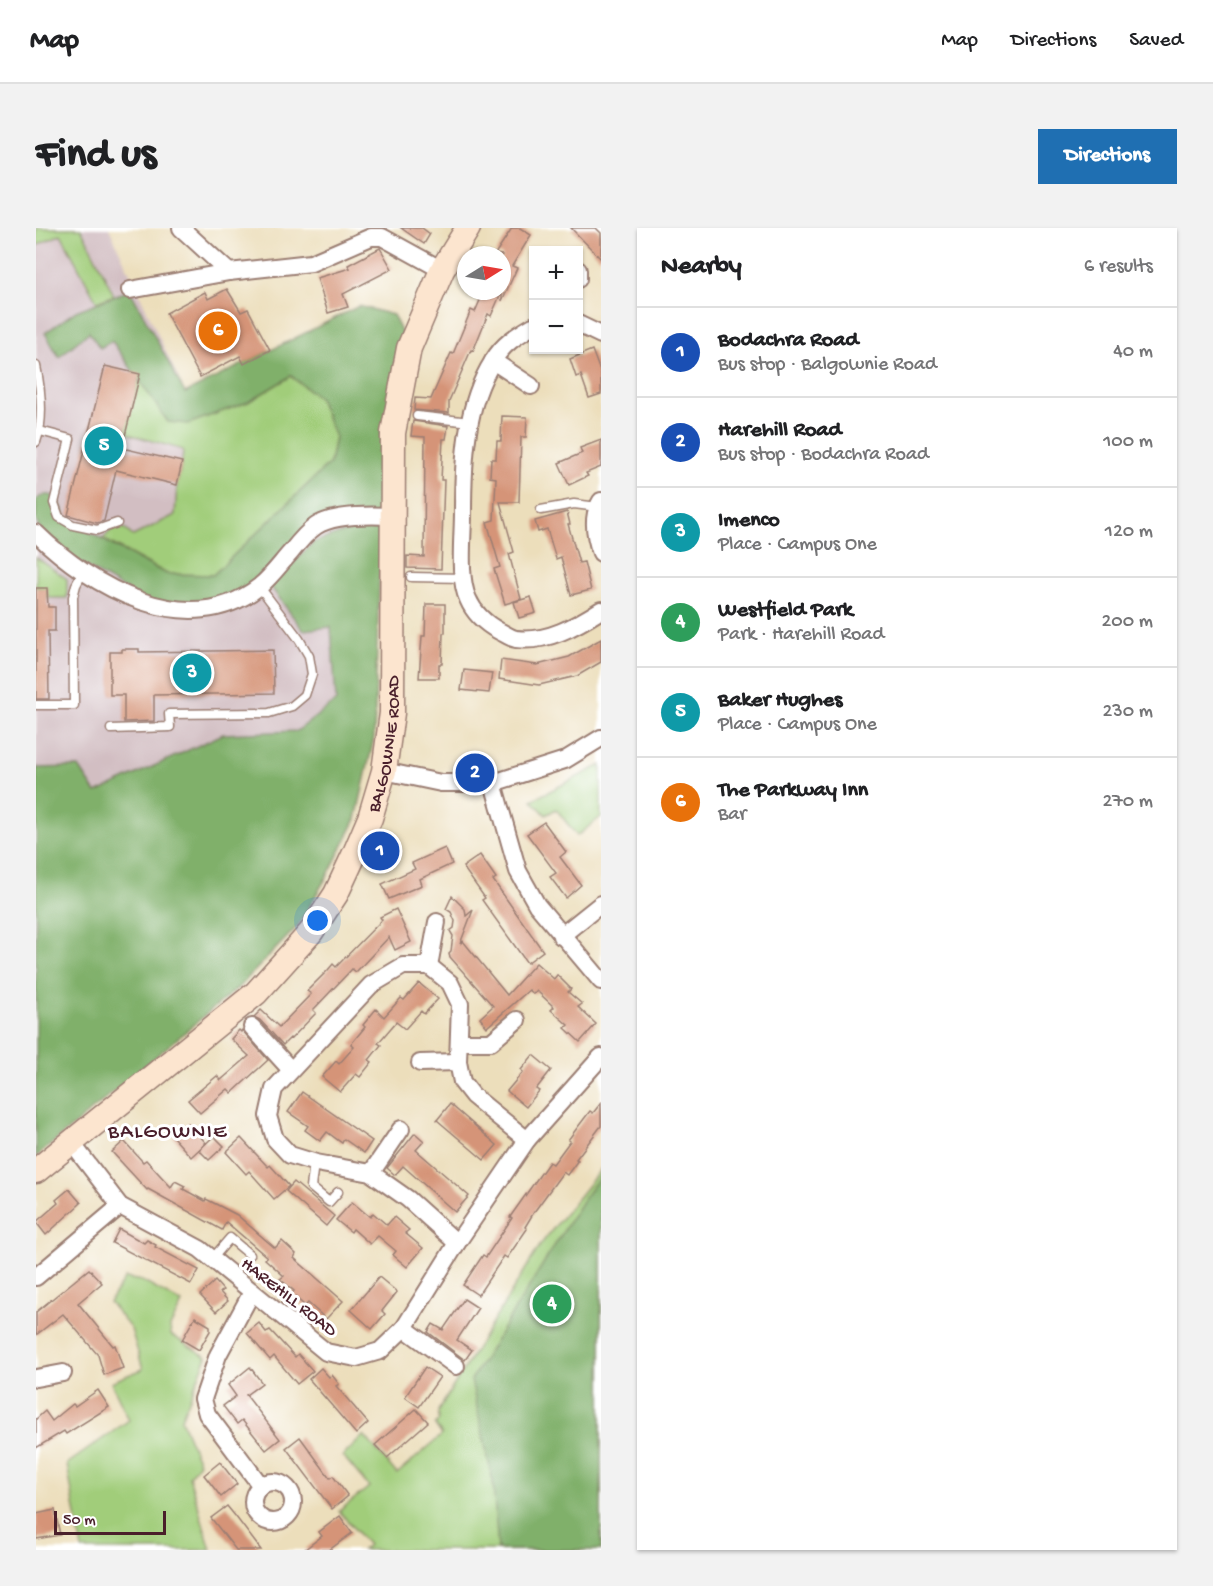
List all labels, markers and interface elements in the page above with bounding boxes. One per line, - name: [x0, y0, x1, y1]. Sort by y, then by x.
- text: Map: [30, 25, 79, 58]
- text: Map: [941, 29, 978, 54]
- text: Directions: [1011, 29, 1096, 54]
- text: Saved: [1129, 29, 1183, 54]
- button: Directions: [1038, 129, 1177, 184]
- text: Find us: [36, 132, 156, 181]
- north arrow: [457, 246, 511, 300]
- map controls: [529, 246, 583, 354]
- button: +: [529, 246, 583, 300]
- text: Nearby: [661, 252, 742, 283]
- text: 6 results: [1084, 256, 1153, 279]
- button: −: [529, 300, 583, 354]
- pin: 6: [198, 308, 237, 354]
- text: Bodachra Road: [718, 328, 858, 354]
- text: 1: [676, 341, 685, 364]
- text: 40 m: [1113, 341, 1153, 364]
- text: Bus stop · Balgownie Road: [718, 354, 937, 377]
- text: Harehill Road: [718, 418, 841, 444]
- pin: 5: [84, 424, 124, 468]
- text: 2: [676, 431, 685, 454]
- text: 100 m: [1103, 431, 1153, 454]
- text: Bus stop · Bodachra Road: [718, 444, 929, 467]
- text: Imenco: [718, 508, 780, 534]
- text: 3: [675, 521, 686, 544]
- text: 120 m: [1105, 521, 1153, 544]
- text: Place · Campus One: [718, 534, 877, 557]
- text: Westfield Park: [718, 598, 853, 624]
- text: 4: [676, 611, 685, 634]
- text: 200 m: [1102, 611, 1153, 634]
- text: Park · Harehill Road: [718, 624, 884, 647]
- pin: 3: [172, 650, 212, 696]
- street label: BALGOWNIE ROAD: [364, 675, 406, 816]
- text: Baker Hughes: [718, 688, 842, 714]
- text: 5: [675, 701, 686, 724]
- text: 230 m: [1103, 701, 1153, 724]
- text: Place · Campus One: [718, 714, 877, 737]
- pin: 2: [456, 750, 494, 796]
- text: The Parkway Inn: [718, 778, 868, 804]
- text: 6: [675, 791, 686, 814]
- text: 270 m: [1103, 791, 1153, 814]
- text: Bar: [718, 804, 746, 827]
- pin: 1: [360, 828, 400, 874]
- your location: [303, 906, 332, 935]
- district label: BALGOWNIE: [107, 1121, 228, 1146]
- street label: HAREHILL ROAD: [236, 1254, 341, 1342]
- pin: 4: [532, 1282, 572, 1326]
- scale bar: [54, 1508, 166, 1536]
- text: 50 m: [63, 1512, 96, 1531]

